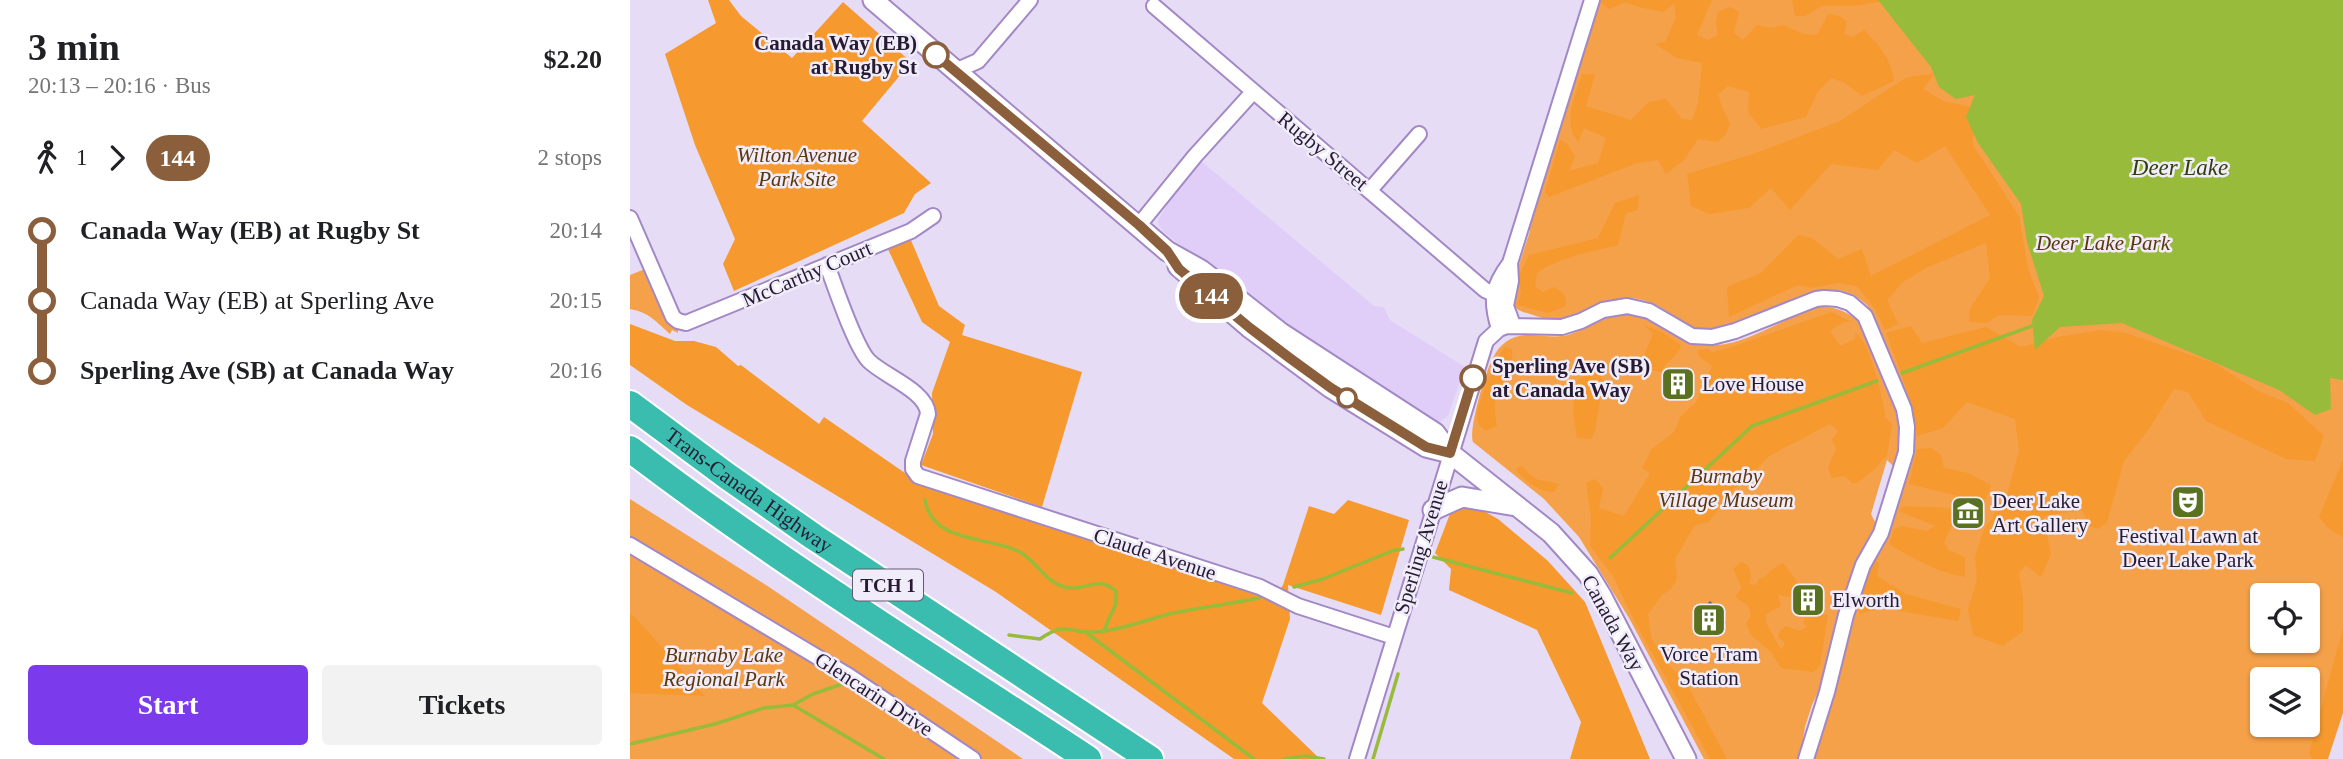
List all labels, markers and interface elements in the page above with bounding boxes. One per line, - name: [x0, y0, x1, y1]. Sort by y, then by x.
- text: 3 min: [28, 26, 120, 68]
- place label: Canada Way (EB) at Rugby St: [754, 31, 917, 79]
- marker: Canada Way (EB) at Rugby St: [923, 42, 949, 68]
- text: $2.20: [544, 45, 602, 74]
- text: 20:13 – 20:16 · Bus: [28, 73, 211, 98]
- street label: Rugby Street: [1273, 106, 1373, 196]
- icon: walk: [28, 139, 66, 177]
- icon: forward: [98, 139, 136, 177]
- park label: Wilton Avenue Park Site: [737, 143, 857, 191]
- text: 1: [76, 145, 88, 170]
- text: 144: [160, 145, 196, 171]
- text: 2 stops: [537, 145, 602, 170]
- water label: Deer Lake: [2131, 155, 2228, 180]
- text: Canada Way (EB) at Rugby St: [80, 216, 420, 245]
- text: 20:14: [550, 218, 602, 243]
- park label: Deer Lake Park: [2035, 231, 2171, 255]
- street label: McCarthy Court: [739, 236, 875, 312]
- line badge: 144: [1171, 273, 1251, 319]
- text: 144: [1193, 283, 1229, 309]
- text: Canada Way (EB) at Sperling Ave: [80, 286, 434, 315]
- text: 20:15: [550, 288, 602, 313]
- place label: Sperling Ave (SB) at Canada Way: [1492, 354, 1650, 402]
- text: Sperling Ave (SB) at Canada Way: [80, 356, 454, 385]
- text: 20:16: [550, 358, 602, 383]
- marker: Sperling Ave (SB) at Canada Way: [1460, 365, 1486, 391]
- building icon: Love House: [1659, 365, 1697, 403]
- place label: Love House: [1702, 372, 1804, 396]
- unlabelled marker: [1337, 388, 1357, 408]
- street label: Trans-Canada Highway: [661, 423, 837, 558]
- park label: Burnaby Village Museum: [1658, 464, 1794, 512]
- street label: Sperling Avenue: [1389, 477, 1453, 617]
- theatre icon: Festival Lawn at Deer Lake Park: [2169, 483, 2207, 521]
- place label: Deer Lake Art Gallery: [1992, 489, 2089, 537]
- museum icon: Deer Lake Art Gallery: [1949, 494, 1987, 532]
- street label: Claude Avenue: [1091, 523, 1219, 585]
- place label: Festival Lawn at Deer Lake Park: [2118, 524, 2258, 572]
- road number: TCH 1: [853, 570, 923, 600]
- street label: Canada Way: [1577, 571, 1649, 676]
- building icon: Elworth: [1789, 581, 1827, 619]
- map controls: [2250, 583, 2320, 737]
- button: locate: [2250, 583, 2320, 653]
- place label: Elworth: [1832, 588, 1900, 612]
- building icon: Vorce Tram Station: [1690, 601, 1728, 639]
- place label: Vorce Tram Station: [1660, 642, 1758, 690]
- park label: Burnaby Lake Regional Park: [662, 643, 786, 691]
- street label: Glencarin Drive: [810, 647, 938, 741]
- button: Start: [28, 665, 308, 745]
- button: Tickets: [322, 665, 602, 745]
- button: layers: [2250, 667, 2320, 737]

